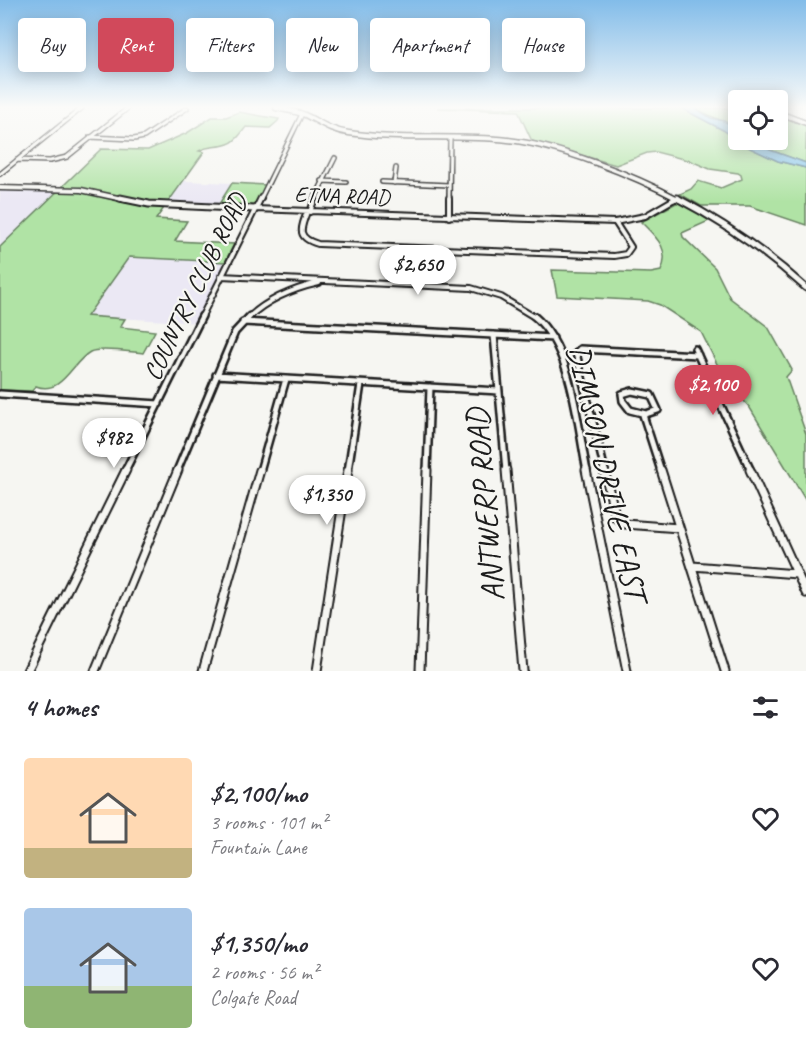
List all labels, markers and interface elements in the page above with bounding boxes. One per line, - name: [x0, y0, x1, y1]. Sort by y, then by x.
- chip: Buy: [18, 18, 86, 72]
- chip: Rent: [98, 18, 174, 72]
- chip: Filters: [186, 18, 274, 72]
- chip: New: [286, 18, 358, 72]
- chip: Apartment: [370, 18, 490, 72]
- chip: House: [502, 18, 585, 72]
- map controls: [728, 90, 788, 150]
- button: locate: [728, 90, 788, 150]
- street label: ETNA ROAD: [294, 180, 392, 212]
- street label: COUNTRY CLUB ROAD: [135, 186, 255, 386]
- pin: $2,650: [369, 245, 467, 296]
- text: $2,650: [393, 252, 443, 277]
- street label: DIMSON DRIVE EAST: [558, 340, 658, 612]
- pin: $2,100: [664, 365, 762, 416]
- text: $2,100: [689, 372, 737, 397]
- street label: ANTWERP ROAD: [456, 405, 514, 603]
- pin: $982: [78, 418, 150, 469]
- text: $982: [96, 425, 132, 450]
- pin: $1,350: [278, 475, 376, 526]
- text: $1,350: [303, 482, 351, 507]
- text: 4 homes: [24, 691, 97, 724]
- icon: filters: [749, 691, 782, 724]
- text: $2,100/mo: [210, 777, 307, 810]
- icon: home: [72, 782, 144, 854]
- icon: heart: [749, 802, 782, 835]
- text: 3 rooms · 101 m²: [210, 810, 327, 835]
- text: Fountain Lane: [210, 835, 307, 860]
- text: $1,350/mo: [210, 927, 307, 960]
- icon: home: [72, 932, 144, 1004]
- icon: heart: [749, 952, 782, 985]
- text: 2 rooms · 56 m²: [210, 960, 318, 985]
- text: Colgate Road: [210, 985, 296, 1010]

